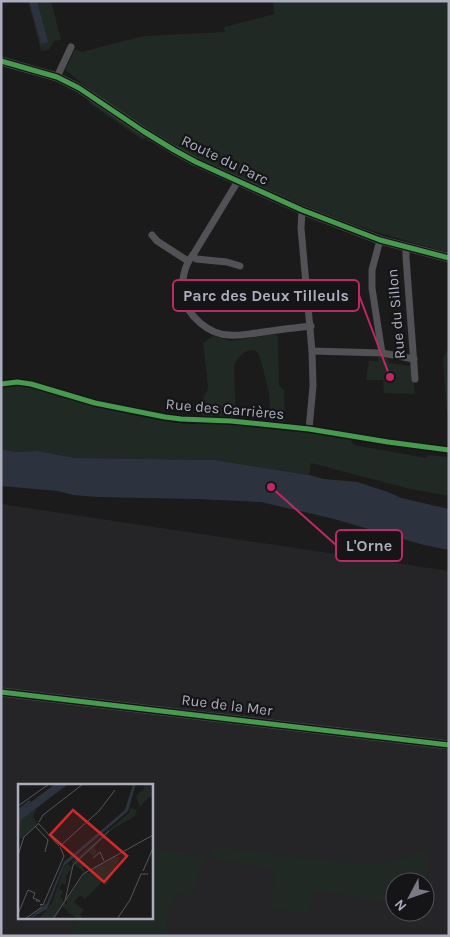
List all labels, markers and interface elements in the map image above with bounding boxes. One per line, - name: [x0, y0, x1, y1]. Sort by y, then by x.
- street label: Route du Parc: [179, 131, 271, 189]
- street label: Rue du Sillon: [383, 268, 409, 360]
- callout: Parc des Deux Tilleuls: [173, 280, 359, 311]
- text: Parc des Deux Tilleuls: [183, 286, 349, 305]
- street label: Rue des Carrières: [165, 395, 285, 423]
- callout: L'Orne: [336, 530, 402, 561]
- text: L'Orne: [346, 536, 392, 555]
- street label: Rue de la Mer: [180, 690, 274, 720]
- inset map: [18, 784, 152, 920]
- north arrow: [385, 872, 435, 922]
- text: N: [391, 896, 410, 915]

